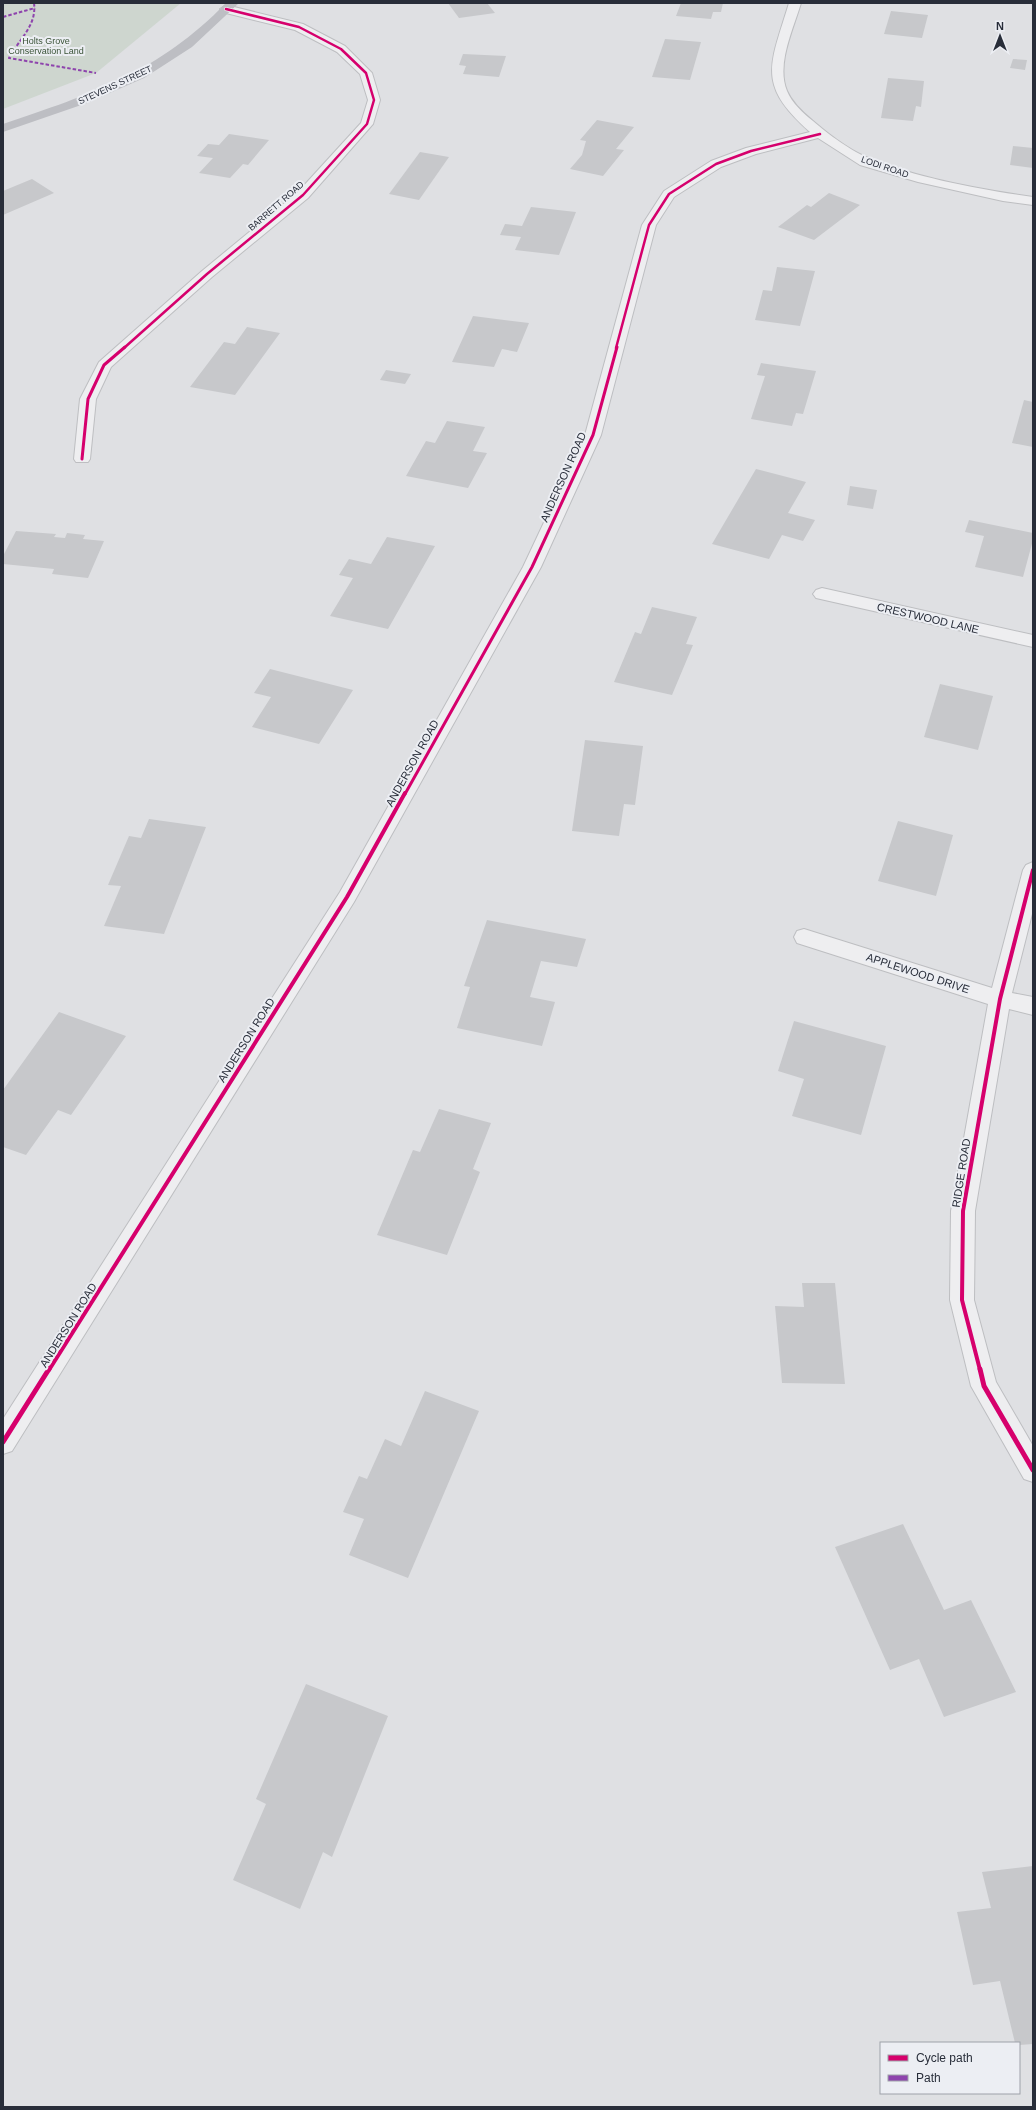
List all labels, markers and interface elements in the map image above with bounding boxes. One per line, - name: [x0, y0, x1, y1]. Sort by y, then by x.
- north arrow: [980, 16, 1020, 56]
- text: N: [996, 20, 1004, 32]
- park label: Holts Grove Conservation Land: [8, 36, 84, 56]
- street label: STEVENS STREET: [77, 63, 154, 106]
- street label: LODI ROAD: [860, 154, 911, 180]
- street label: BARRETT ROAD: [246, 179, 306, 233]
- street label: ANDERSON ROAD: [538, 430, 588, 524]
- street label: CRESTWOOD LANE: [876, 600, 980, 636]
- street label: ANDERSON ROAD: [383, 718, 441, 808]
- street label: APPLEWOOD DRIVE: [865, 951, 971, 995]
- street label: ANDERSON ROAD: [215, 996, 277, 1084]
- street label: RIDGE ROAD: [950, 1138, 972, 1208]
- street label: ANDERSON ROAD: [37, 1281, 99, 1369]
- legend: [880, 2042, 1020, 2094]
- text: Cycle path: [916, 2051, 973, 2065]
- text: Path: [916, 2071, 941, 2085]

